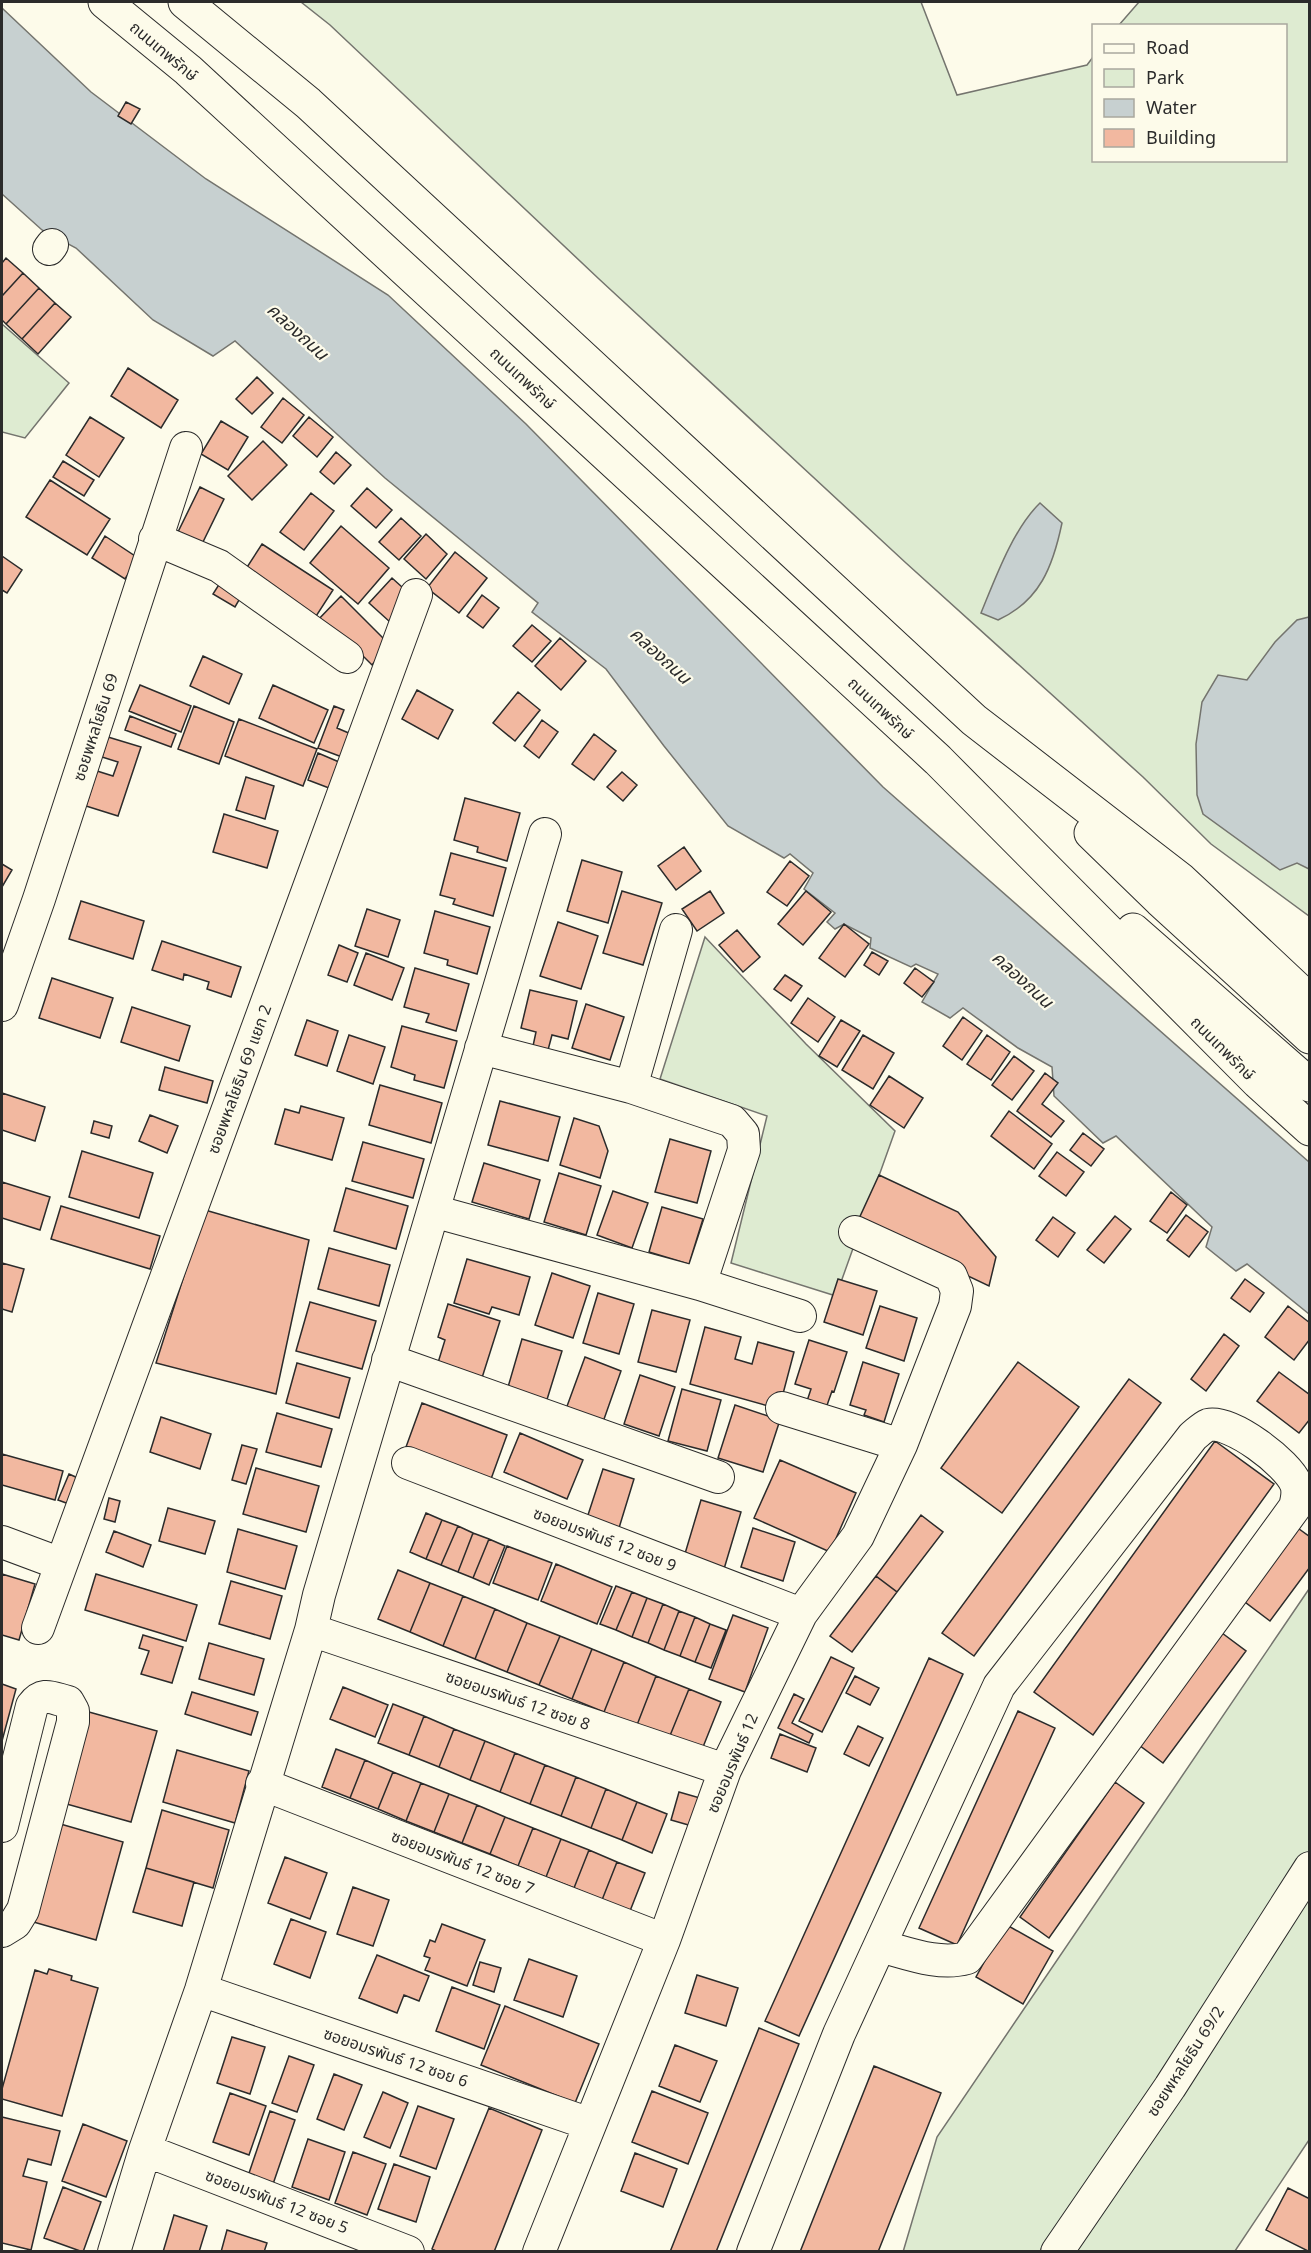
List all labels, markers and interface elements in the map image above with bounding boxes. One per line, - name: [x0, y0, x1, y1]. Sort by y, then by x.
- street label: ถนนเทพรักษ์: [125, 16, 203, 86]
- legend: [1092, 24, 1287, 162]
- text: Road: [1146, 35, 1189, 59]
- text: Park: [1146, 65, 1184, 89]
- text: Water: [1146, 95, 1197, 119]
- text: Building: [1146, 125, 1216, 149]
- water label: คลองถนน: [262, 297, 334, 365]
- street label: ถนนเทพรักษ์: [485, 342, 561, 414]
- water label: คลองถนน: [625, 621, 697, 689]
- street label: ซอยพหลโยธิน 69: [67, 670, 123, 784]
- street label: ถนนเทพรักษ์: [843, 672, 919, 744]
- water label: คลองถนน: [987, 945, 1059, 1013]
- street label: ซอยพหลโยธิน 69 แยก 2: [202, 1001, 276, 1157]
- street label: ถนนเทพรักษ์: [1186, 1011, 1260, 1085]
- street label: ซอยอมรพันธ์ 12 ซอย 9: [530, 1502, 680, 1576]
- street label: ซอยอมรพันธ์ 12 ซอย 8: [443, 1665, 593, 1735]
- street label: ซอยอมรพันธ์ 12: [701, 1710, 763, 1816]
- street label: ซอยอมรพันธ์ 12 ซอย 7: [388, 1825, 538, 1899]
- street label: ซอยพหลโยธิน 69/2: [1141, 2002, 1229, 2120]
- street label: ซอยอมรพันธ์ 12 ซอย 6: [321, 2022, 471, 2092]
- street label: ซอยอมรพันธ์ 12 ซอย 5: [202, 2164, 352, 2238]

